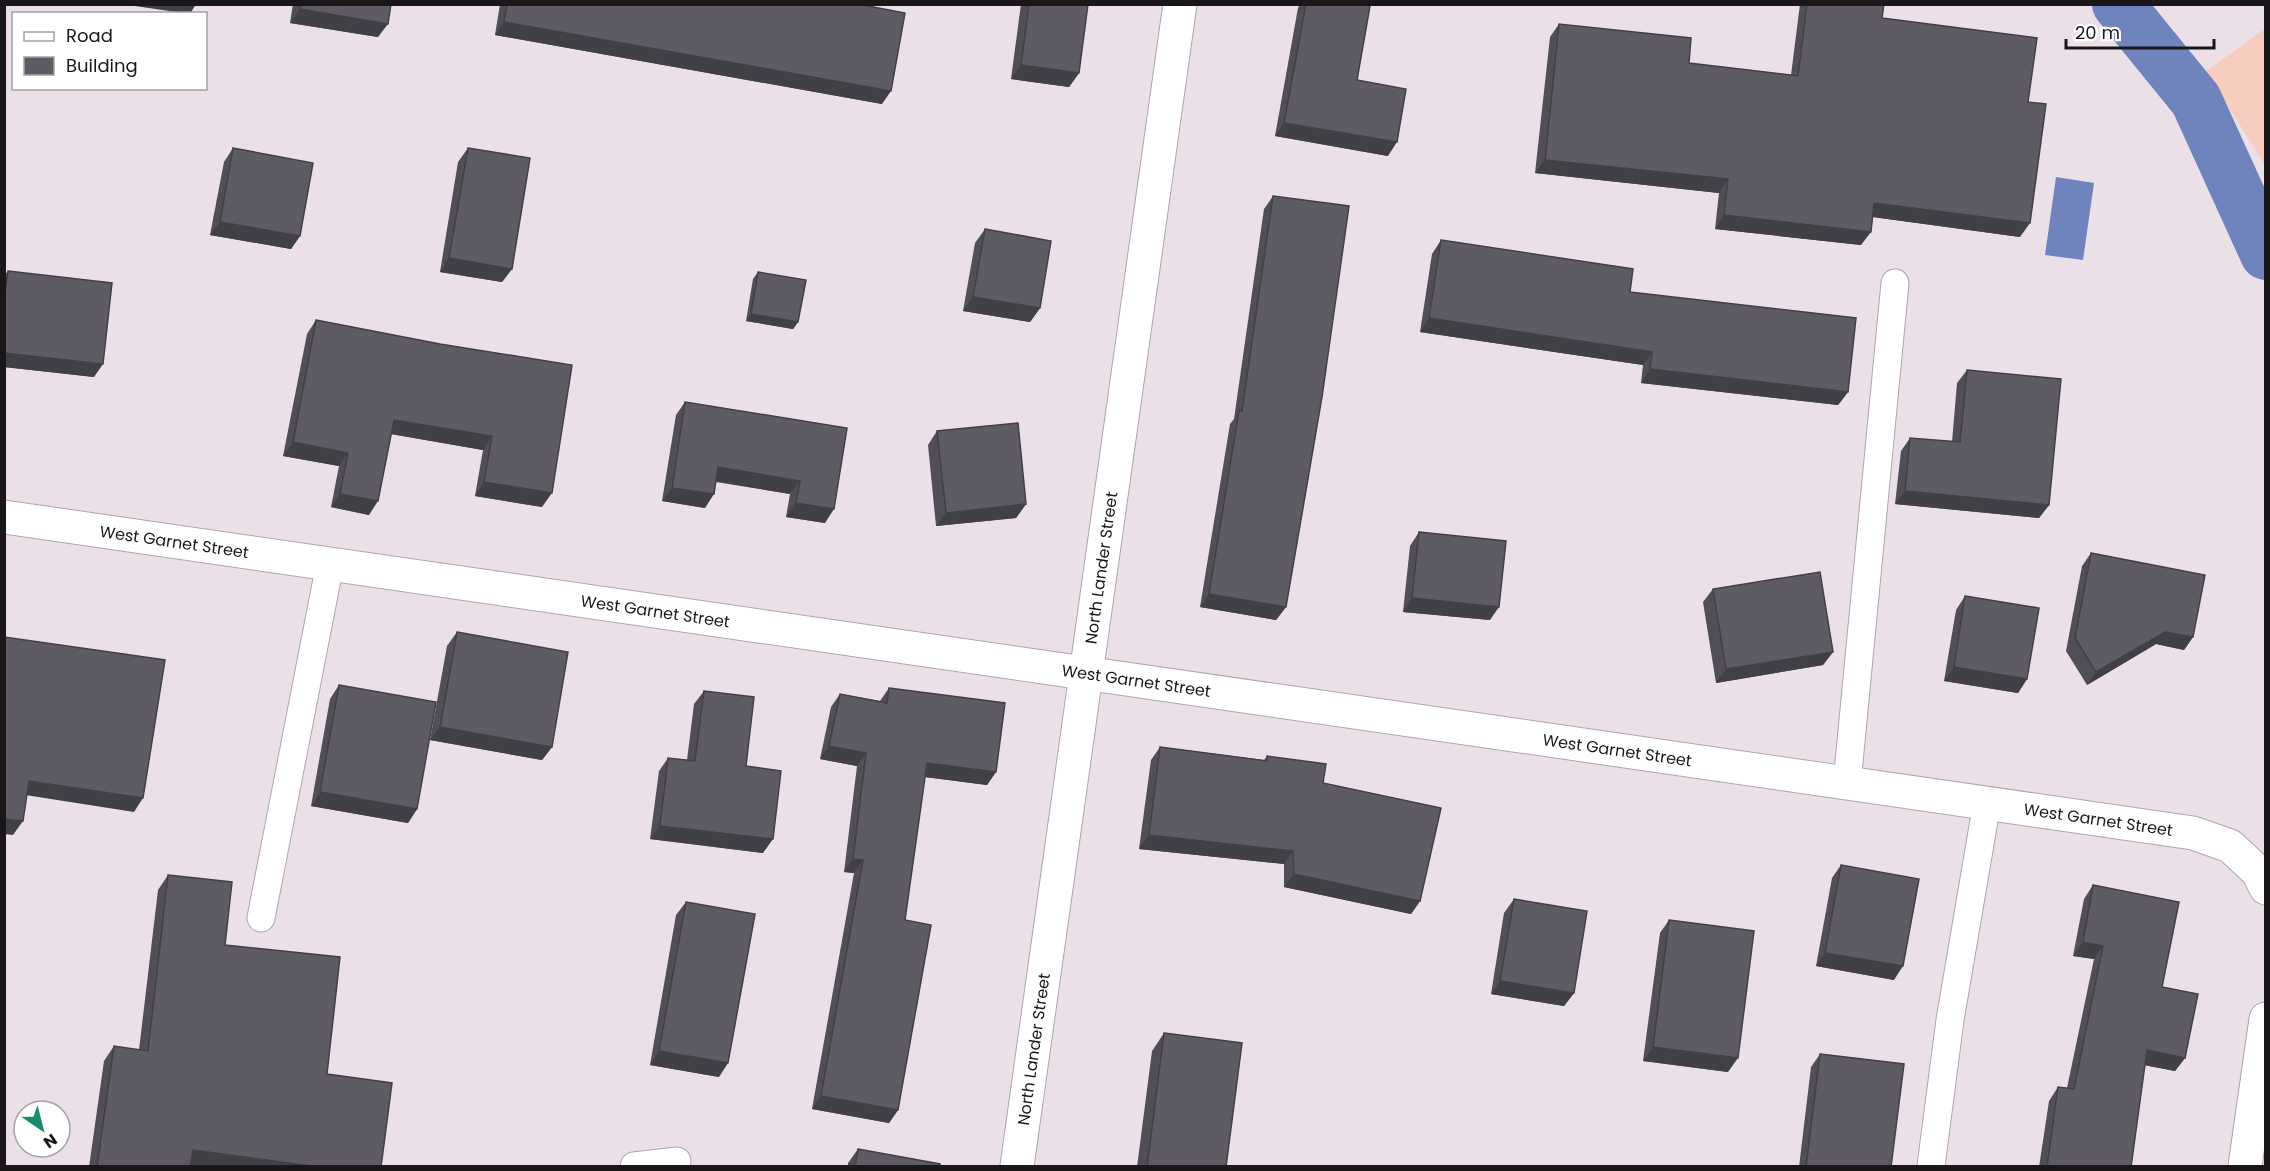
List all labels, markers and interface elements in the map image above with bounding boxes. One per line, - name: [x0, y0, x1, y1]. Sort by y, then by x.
- legend: [12, 12, 207, 90]
- scale bar: [2066, 12, 2214, 50]
- text: 20 m: [2075, 20, 2120, 45]
- text: Road: [66, 23, 113, 48]
- text: Building: [66, 53, 138, 78]
- street label: North Lander Street: [1079, 490, 1123, 646]
- street label: West Garnet Street: [98, 519, 250, 564]
- street label: West Garnet Street: [579, 589, 732, 633]
- street label: West Garnet Street: [1060, 658, 1213, 703]
- street label: West Garnet Street: [1541, 728, 1694, 772]
- street label: West Garnet Street: [2022, 797, 2175, 841]
- street label: North Lander Street: [1011, 971, 1055, 1127]
- north arrow: [12, 1099, 72, 1159]
- text: N: [39, 1128, 62, 1154]

